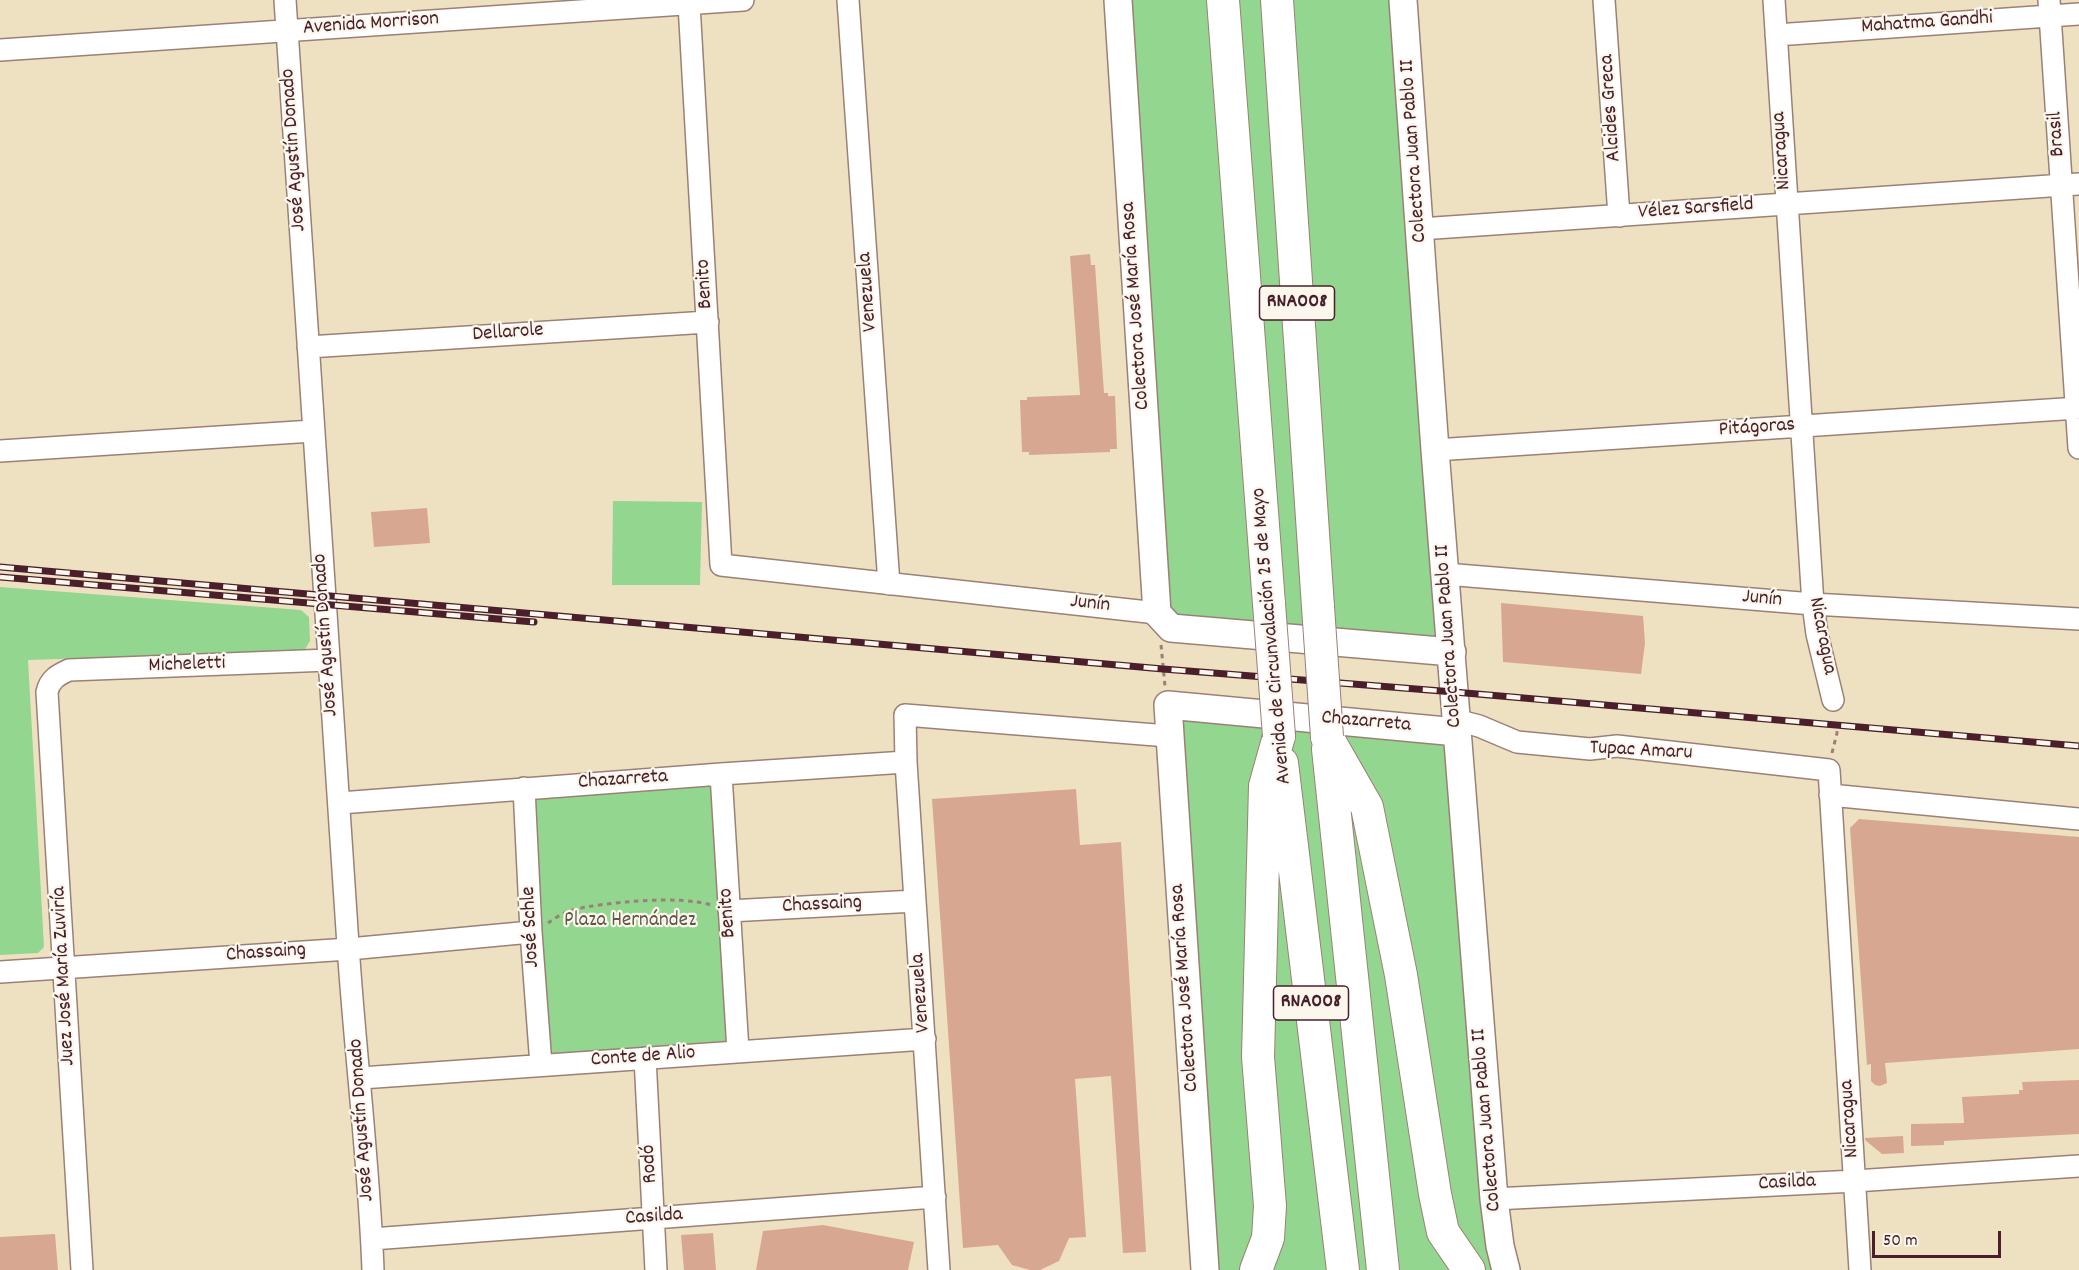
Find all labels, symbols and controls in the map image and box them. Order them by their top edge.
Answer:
street label: Mahatma Gandhi [1860,7,1994,41]
street label: Avenida Morrison [302,8,440,42]
street label: Alcides Greca [1596,54,1628,162]
street label: Colectora Juan Pablo II [1396,59,1434,243]
street label: José Agustín Donado [277,68,313,232]
street label: Nicaragua [1768,111,1798,191]
street label: Brasil [2044,111,2072,157]
street label: Vélez Sarsfield [1637,193,1755,227]
street label: Colectora José María Rosa [1117,201,1157,411]
street label: Venezuela [854,252,884,332]
street label: Benito [692,258,720,310]
road number: RNA008 [1260,286,1334,320]
street label: Dellarole [472,319,544,349]
street label: Pitágoras [1718,414,1796,444]
street label: Avenida de Circunvalación 25 de Mayo [1247,487,1299,785]
street label: Colectora Juan Pablo II [1431,544,1469,728]
street label: José Agustín Donado [309,553,345,717]
street label: Junín [1741,586,1783,614]
street label: Junín [1069,590,1111,620]
street label: Nicaragua [1801,595,1841,677]
street label: Micheletti [148,652,226,680]
street label: Chazarreta [1320,707,1412,739]
street label: Tupac Amaru [1589,737,1693,767]
street label: Chazarreta [577,765,669,797]
street label: Colectora José María Rosa [1166,883,1206,1093]
street label: Juez José María Zuviría [48,886,82,1066]
street label: José Schle [517,886,547,968]
street label: Benito [715,887,743,939]
street label: Chassaing [781,891,863,921]
park label: Plaza Hernández [564,909,696,935]
street label: Chassaing [225,939,307,969]
street label: Venezuela [907,953,937,1033]
road number: RNA008 [1274,986,1348,1020]
street label: Colectora Juan Pablo II [1467,1027,1509,1213]
street label: José Agustín Donado [345,1038,381,1202]
street label: Conte de Alio [590,1042,696,1074]
street label: Nicaragua [1836,1079,1866,1159]
street label: Rodó [637,1144,665,1184]
street label: Casilda [1758,1170,1816,1198]
street label: Casilda [624,1203,684,1233]
scale bar [1875,1219,2004,1257]
text: 50 m [1883,1229,1918,1254]

